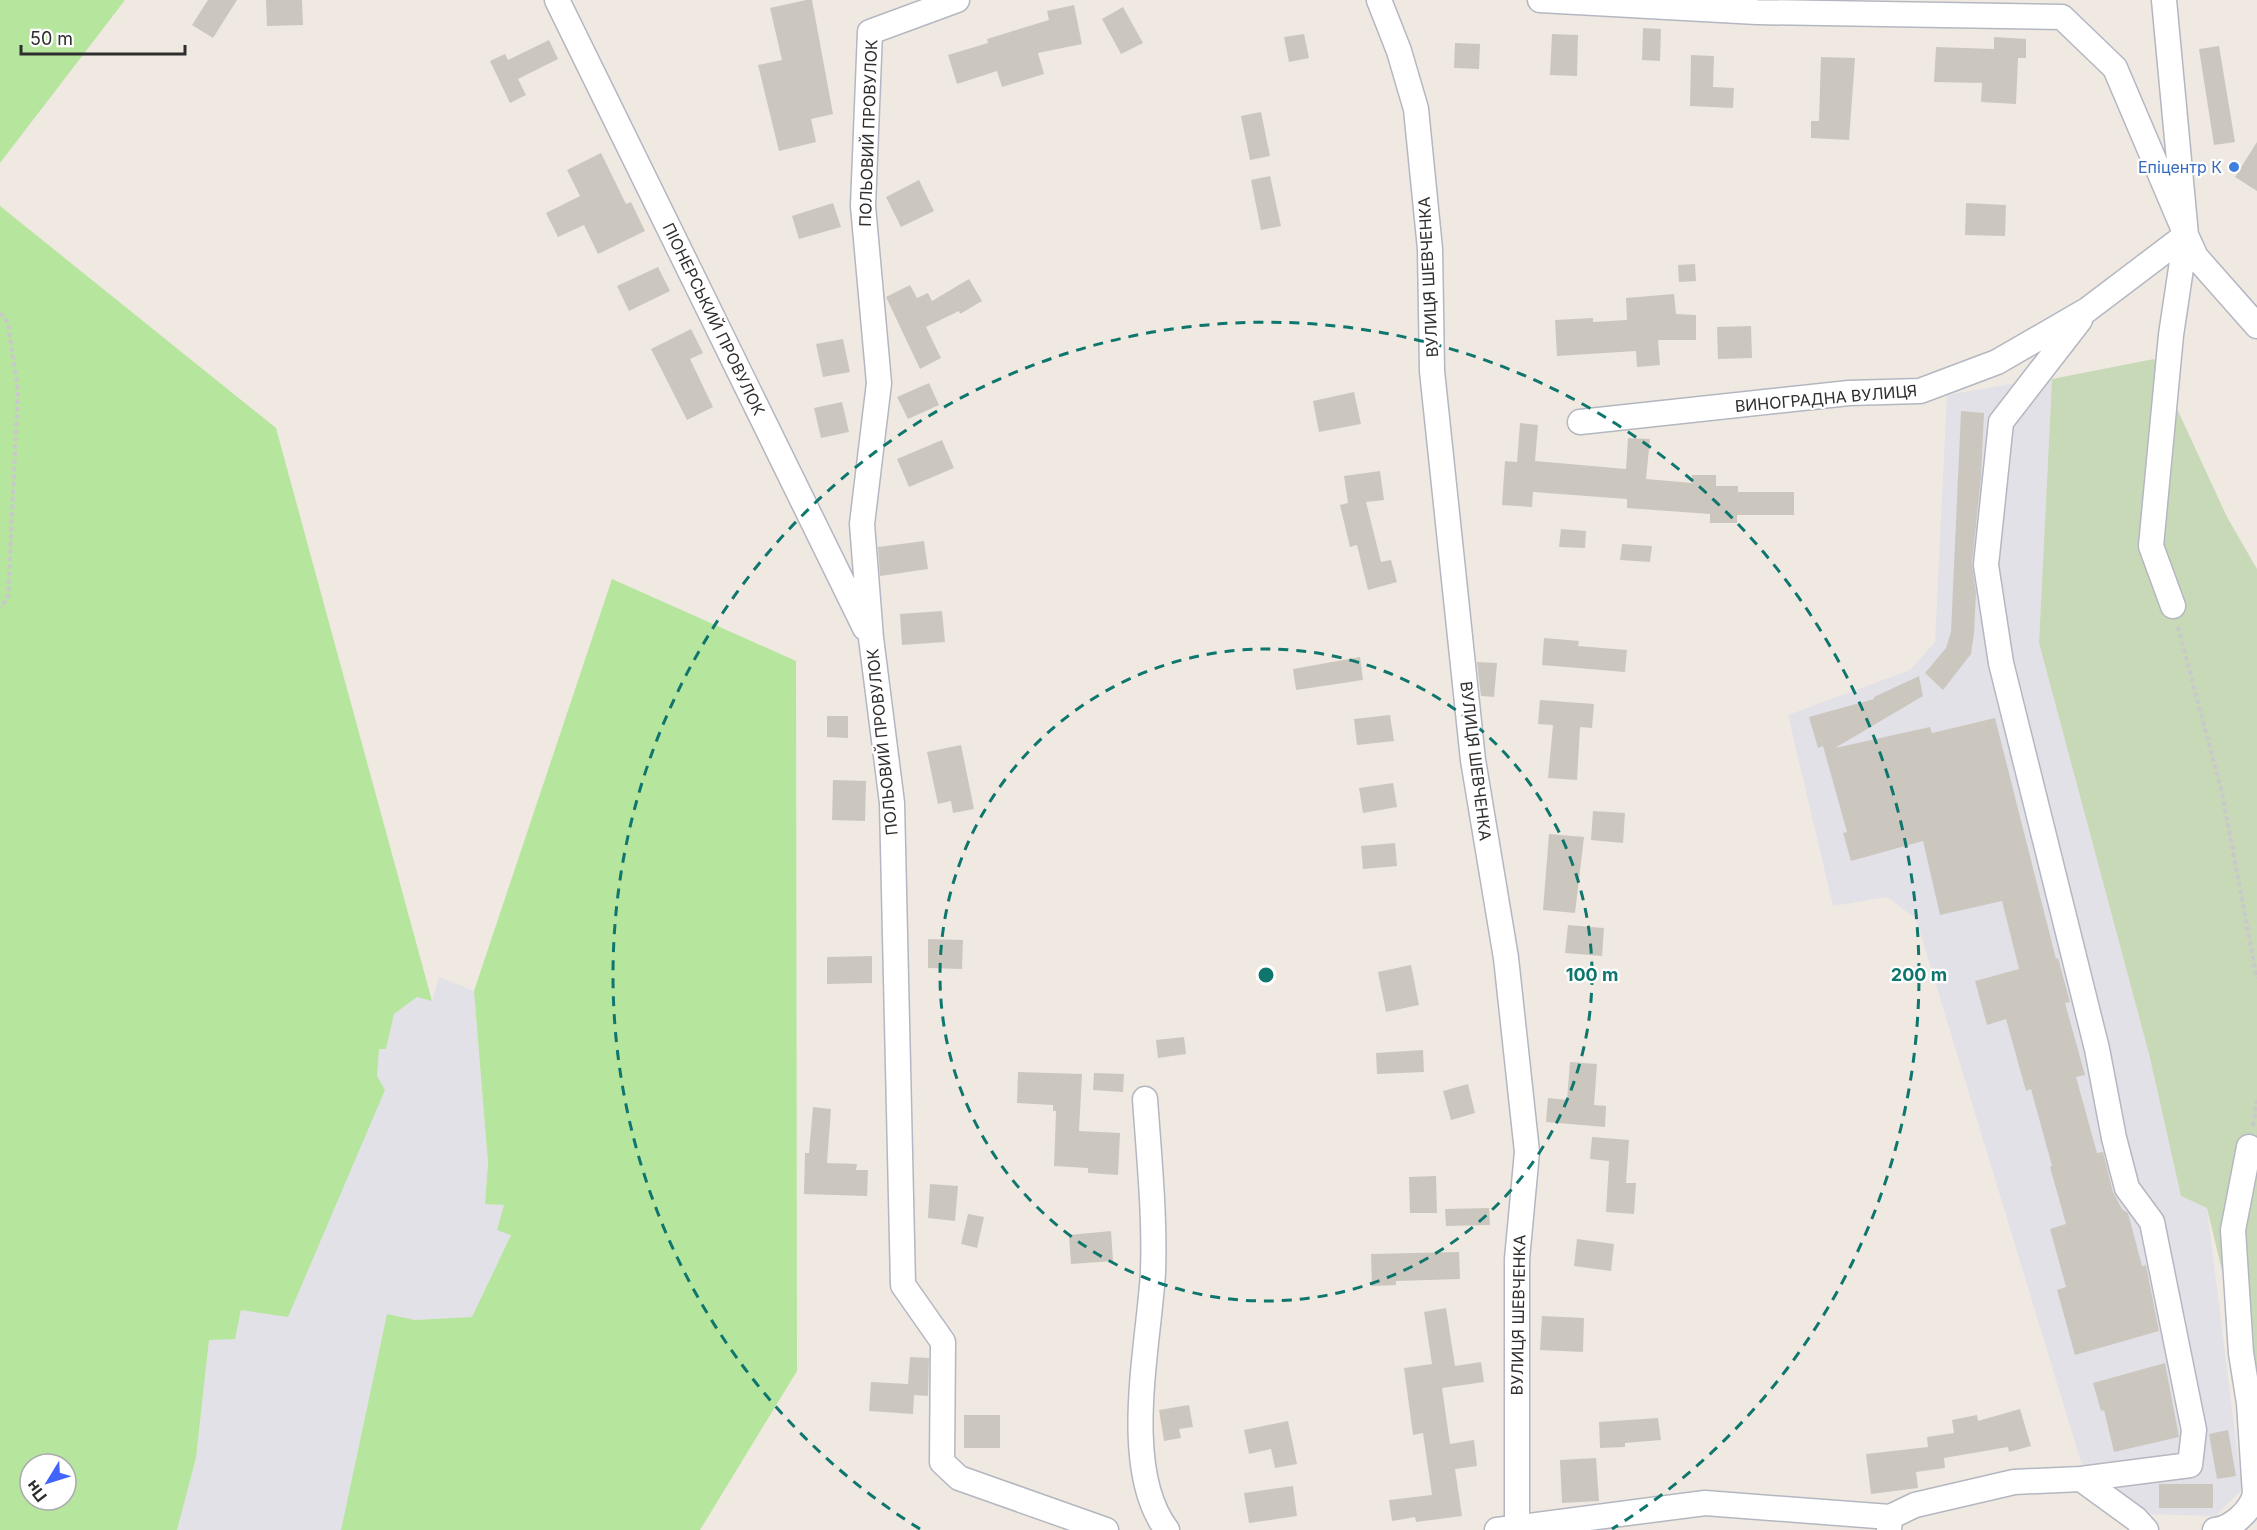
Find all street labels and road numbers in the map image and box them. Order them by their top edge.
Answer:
street label: ПОЛЬОВИЙ ПРОВУЛОК [855,39,881,227]
street label: ВУЛИЦЯ ШЕВЧЕНКА [1414,196,1442,358]
street label: ПІОНЕРСЬКИЙ ПРОВУЛОК [659,220,769,419]
street label: ВИНОГРАДНА ВУЛИЦЯ [1734,380,1918,416]
street label: ПОЛЬОВИЙ ПРОВУЛОК [862,647,902,836]
street label: ВУЛИЦЯ ШЕВЧЕНКА [1456,680,1496,842]
street label: ВУЛИЦЯ ШЕВЧЕНКА [1507,1234,1529,1396]

